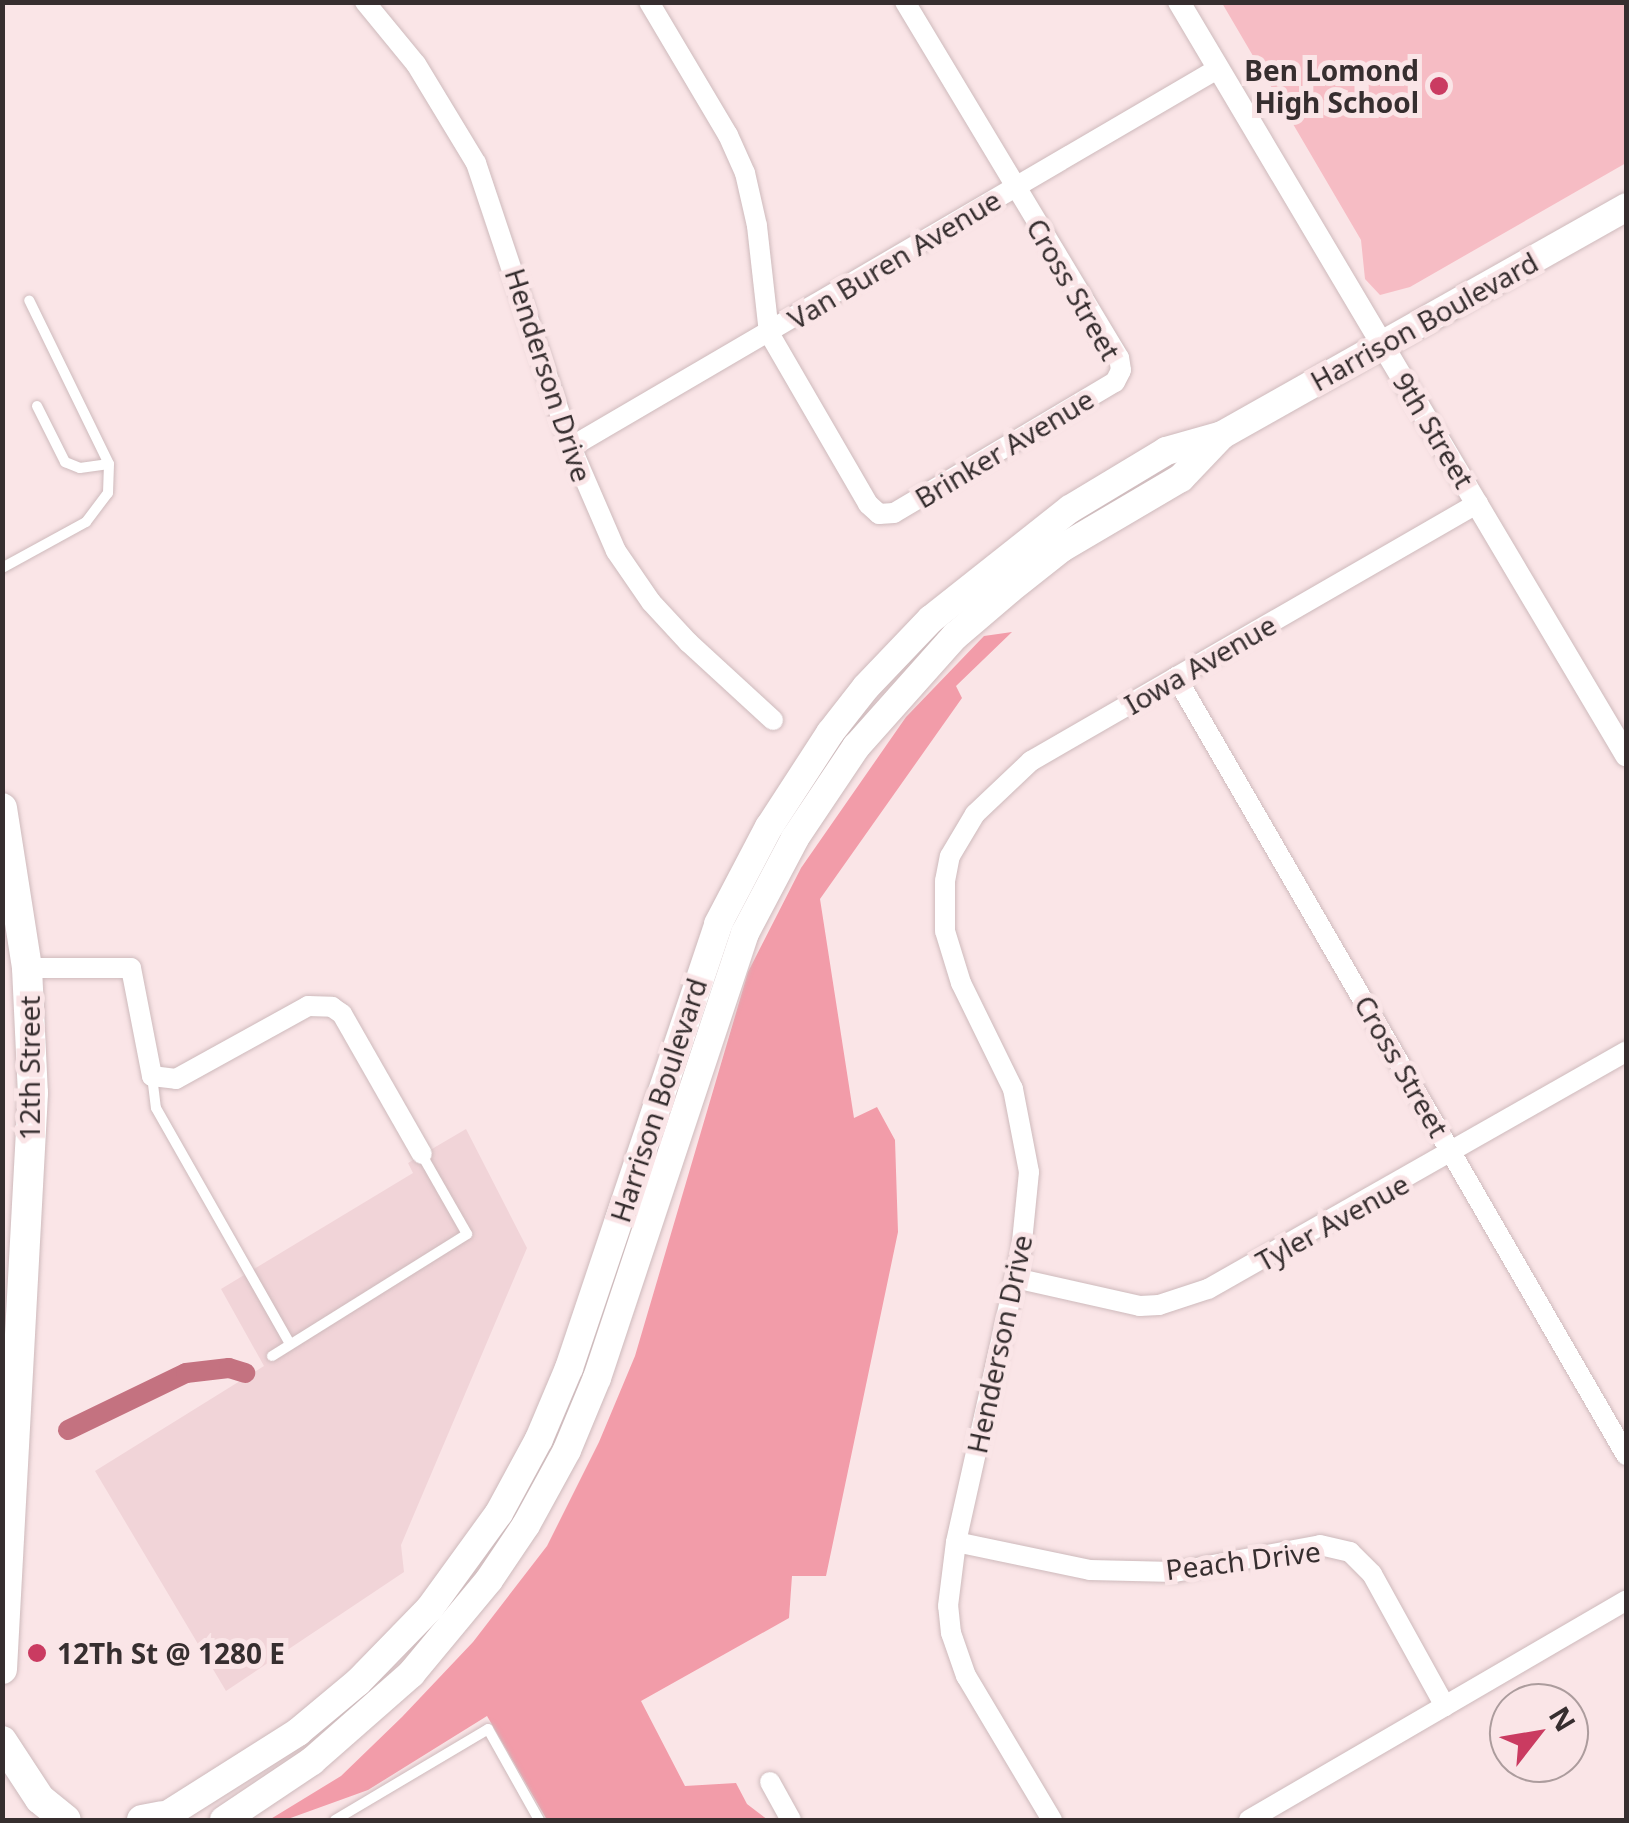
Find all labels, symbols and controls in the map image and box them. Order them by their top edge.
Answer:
place label: Ben Lomond High School [1244,53,1419,119]
marker: Ben Lomond High School [1428,75,1450,97]
street label: Van Buren Avenue [782,182,1006,336]
street label: Cross Street [1020,212,1128,366]
street label: Harrison Boulevard [1304,245,1544,397]
street label: Henderson Drive [499,264,599,486]
street label: 9th Street [1386,366,1482,494]
street label: Brinker Avenue [909,382,1099,514]
street label: Iowa Avenue [1118,607,1282,721]
street label: Harrison Boulevard [603,974,713,1226]
street label: Cross Street [1348,989,1456,1143]
street label: 12th Street [12,996,46,1140]
street label: Tyler Avenue [1250,1166,1414,1278]
street label: Henderson Drive [959,1232,1039,1456]
street label: Peach Drive [1164,1534,1322,1586]
place label: 12Th St @ 1280 E [57,1636,285,1670]
marker: 12Th St @ 1280 E [26,1642,48,1664]
north arrow [1489,1683,1589,1783]
text: N [1541,1699,1585,1738]

